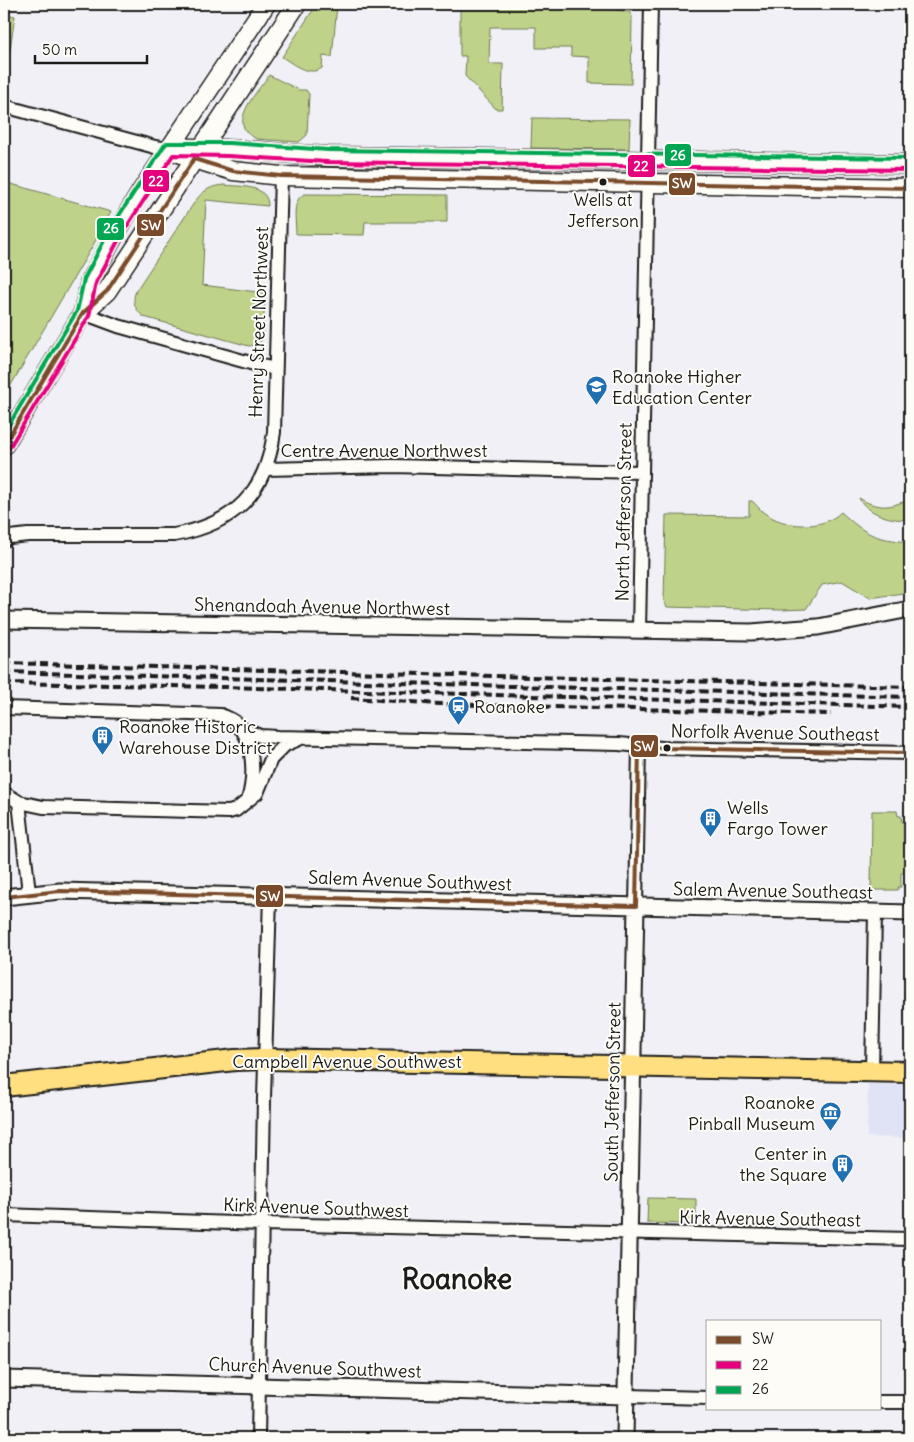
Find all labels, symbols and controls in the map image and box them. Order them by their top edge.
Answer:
scale bar [35,32,148,64]
text: 50 m [42,40,77,59]
line badge: 26 [664,143,692,167]
text: 26 [670,146,686,164]
line badge: 22 [627,154,656,178]
text: 22 [633,157,649,175]
line badge: 22 [142,169,170,193]
text: 22 [148,172,164,190]
line badge: SW [668,172,696,196]
text: SW [672,174,693,192]
marker: Wells at Jefferson [598,177,608,187]
place label: Wells at Jefferson [567,189,639,232]
line badge: SW [136,213,165,237]
text: SW [141,216,162,234]
line badge: 26 [96,217,125,241]
text: 26 [103,219,119,237]
street label: Henry Street Northwest [244,226,273,418]
place label: Roanoke Higher Education Center [612,365,752,409]
school or university icon: Roanoke Higher Education Center [584,375,608,406]
street label: North Jefferson Street [610,422,637,602]
street label: Centre Avenue Northwest [281,439,487,462]
street label: Shenandoah Avenue Northwest [194,593,450,620]
station icon: Roanoke [446,695,470,726]
place label: Roanoke [474,695,545,718]
place label: Roanoke Historic Warehouse District [119,715,272,759]
street label: Norfolk Avenue Southeast [670,719,880,746]
building icon: Roanoke Historic Warehouse District [91,725,115,756]
line badge: SW [630,734,659,758]
text: SW [634,737,655,755]
unlabelled marker [662,743,672,753]
place label: Wells Fargo Tower [727,796,828,840]
building icon: Wells Fargo Tower [699,806,723,837]
street label: Salem Avenue Southwest [308,865,512,896]
street label: Salem Avenue Southeast [673,877,873,904]
line badge: SW [255,884,284,908]
text: SW [260,887,281,905]
street label: South Jefferson Street [599,1002,626,1182]
street label: Campbell Avenue Southwest [232,1050,462,1073]
place label: Roanoke Pinball Museum [688,1091,815,1135]
museum icon: Roanoke Pinball Museum [819,1101,843,1132]
place label: Center in the Square [739,1142,827,1186]
building icon: Center in the Square [831,1152,855,1183]
street label: Kirk Avenue Southwest [223,1193,409,1222]
street label: Kirk Avenue Southeast [679,1205,861,1232]
district label: Roanoke [402,1261,512,1297]
legend [706,1320,882,1410]
text: SW [752,1329,774,1348]
street label: Church Avenue Southwest [208,1352,422,1383]
text: 22 [752,1355,768,1374]
text: 26 [752,1379,769,1398]

